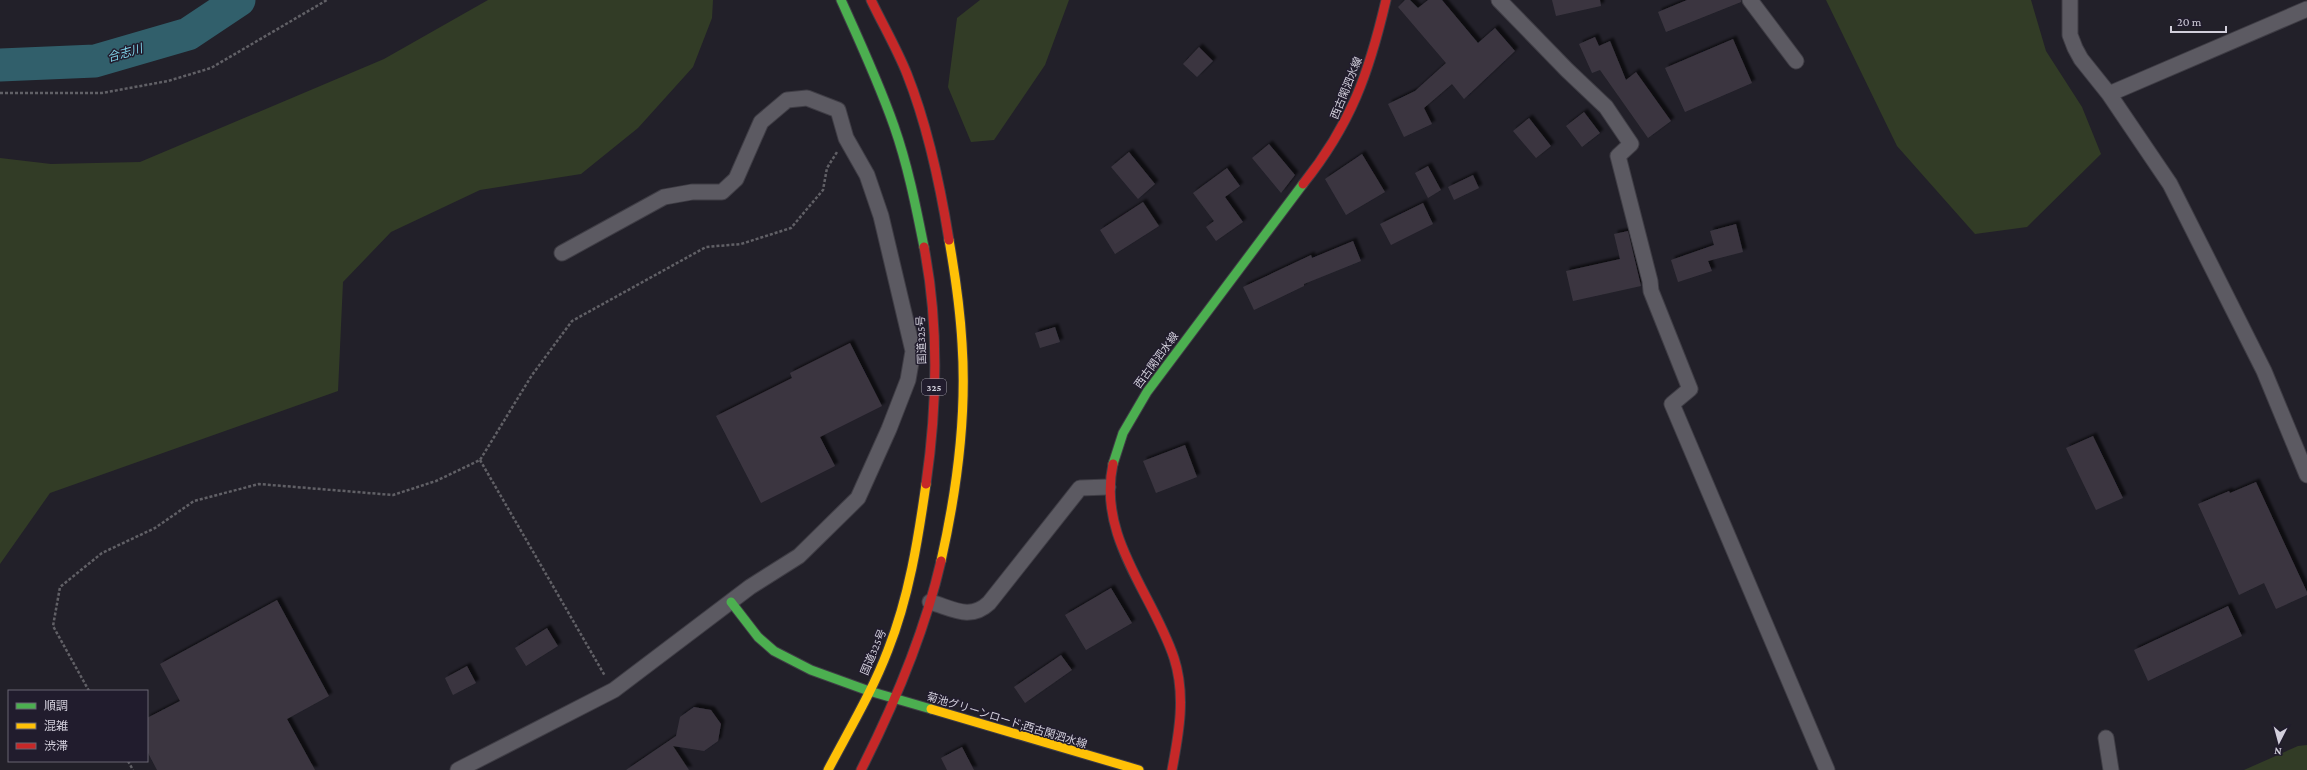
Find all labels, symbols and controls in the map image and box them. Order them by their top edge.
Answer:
scale bar [2171,8,2226,34]
text: 20 m [2177,15,2202,29]
water label: 合志川 [106,41,146,65]
street label: 西古閑泗水線 [1328,55,1364,121]
street label: 国道325号 [914,316,928,364]
street label: 西古閑泗水線 [1132,330,1180,390]
road number: 325 [922,379,946,395]
street label: 国道325号 [858,627,888,677]
legend [8,690,148,762]
street label: 菊池グリーンロード;西古閑泗水線 [925,690,1089,751]
text: 順調 [44,699,68,713]
text: 混雑 [44,719,68,733]
north arrow [2259,722,2299,762]
text: 渋滞 [44,739,68,753]
text: N [2273,746,2282,758]

